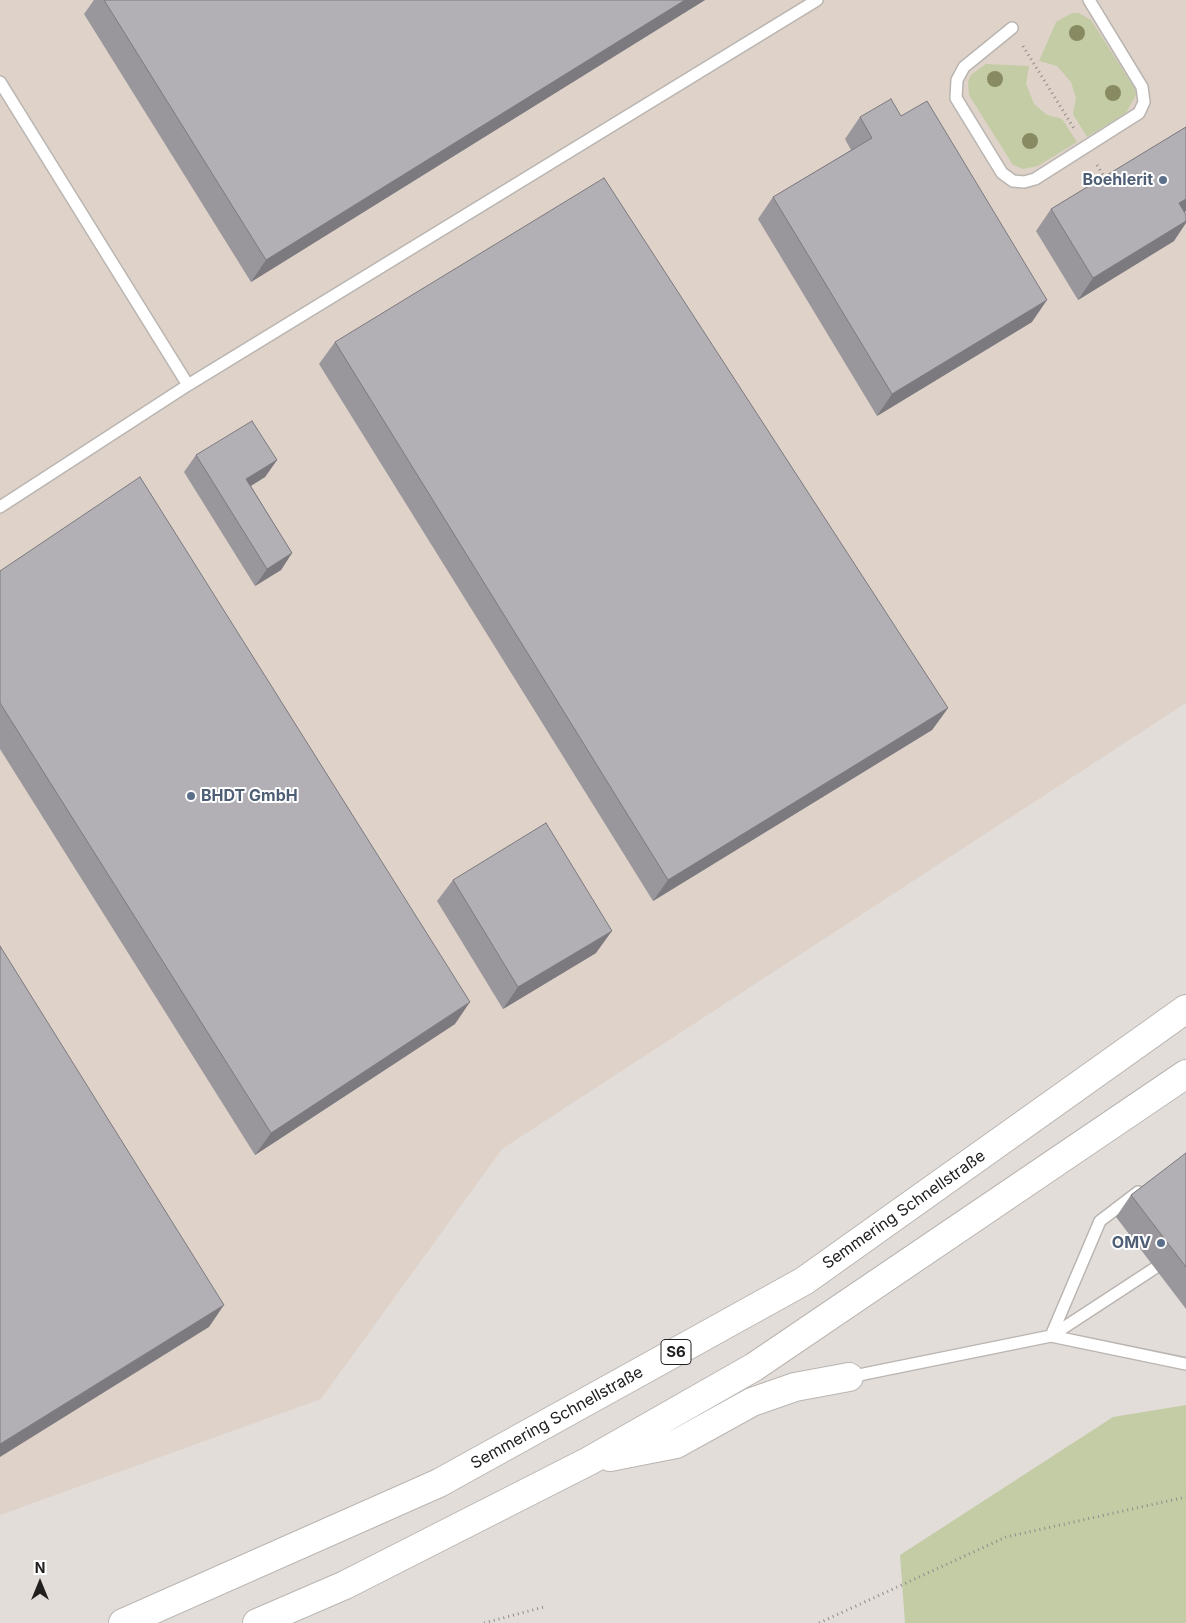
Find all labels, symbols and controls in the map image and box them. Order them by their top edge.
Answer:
place label: Boehlerit [1082,170,1153,190]
marker: Boehlerit [1157,174,1169,186]
place label: BHDT GmbH [201,786,298,806]
marker: BHDT GmbH [185,790,197,802]
street label: Semmering Schnellstraße [819,1146,989,1274]
place label: OMV [1112,1233,1151,1253]
marker: OMV [1155,1237,1167,1249]
road number: S6 [661,1340,691,1364]
street label: Semmering Schnellstraße [467,1363,647,1473]
north arrow [15,1558,65,1608]
text: N [35,1559,45,1576]

